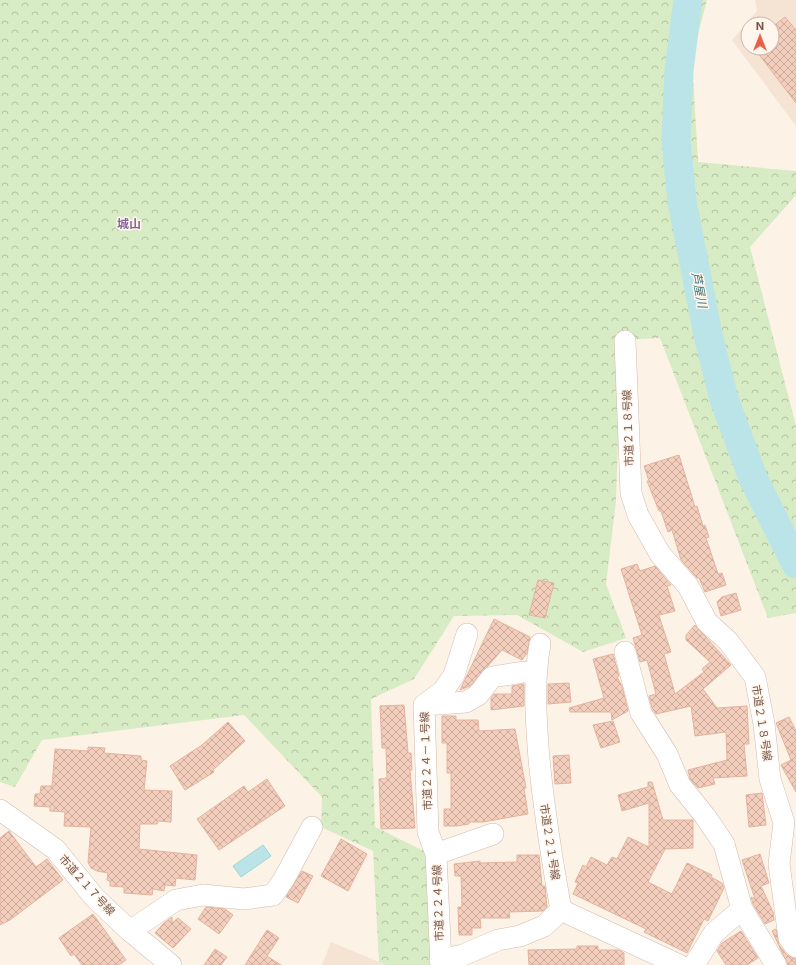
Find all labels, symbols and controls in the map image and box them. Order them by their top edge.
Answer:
north arrow [740,16,780,56]
text: N [756,19,764,33]
district label: 城山 [117,216,141,231]
water label: 芦屋川 [689,271,711,311]
street label: 市道２１８号線 [620,389,636,467]
street label: 市道２１８号線 [749,684,775,762]
street label: 市道２２４－１号線 [417,711,435,811]
street label: 市道２２１号線 [537,803,563,881]
street label: 市道２１７号線 [56,852,118,918]
street label: 市道２２４号線 [430,864,446,942]

